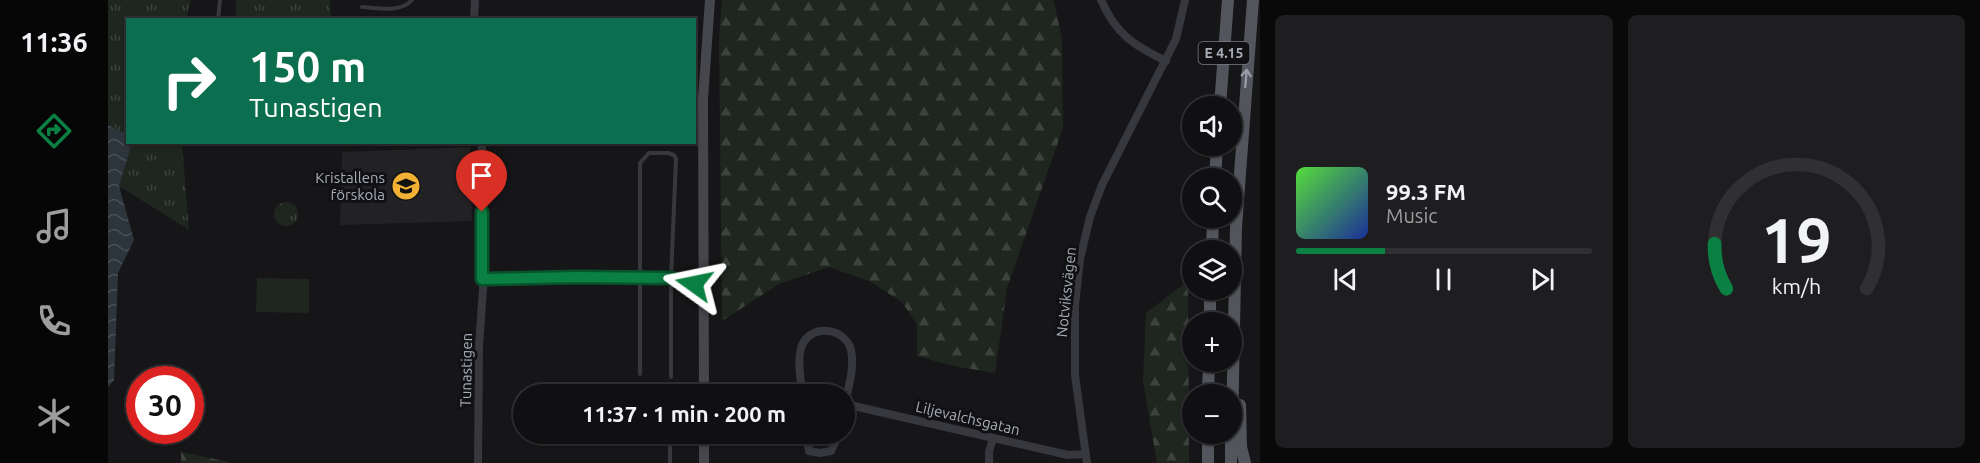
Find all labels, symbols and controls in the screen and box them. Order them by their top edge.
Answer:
text: 11:36 [20,27,88,57]
icon: right [150,42,228,120]
road number: E 4.15 [1198,42,1250,64]
text: 150 m [249,43,366,90]
one-way arrow [1241,69,1252,88]
text: Tunastigen [249,92,383,122]
map controls [1182,96,1242,444]
button: sound [1182,96,1242,156]
icon: directions [33,110,75,152]
pin [456,150,507,212]
icon: arrive [465,159,498,192]
button: search [1182,168,1242,228]
place label: Kristallens förskola [315,169,385,203]
school or university icon: Kristallens förskola [390,170,422,202]
text: 99.3 FM [1386,179,1466,204]
text: Music [1386,204,1438,227]
icon: music [33,205,75,247]
text: 19 [1761,205,1831,275]
button: layers [1182,240,1242,300]
street label: Notviksvägen [1053,246,1079,338]
position arrow [662,252,726,316]
icon: previous [1329,263,1362,296]
icon: pause [1427,263,1460,296]
icon: next [1526,263,1559,296]
text: km/h [1771,274,1821,298]
icon: phone [33,300,75,342]
button: + [1182,312,1242,372]
street label: Tunastigen [457,333,475,407]
speed limit sign: 30 [126,366,204,444]
button: − [1182,384,1242,444]
icon: climate [33,395,75,437]
street label: Liljevalchsgatan [914,398,1022,438]
text: 11:37 · 1 min · 200 m [582,401,786,426]

